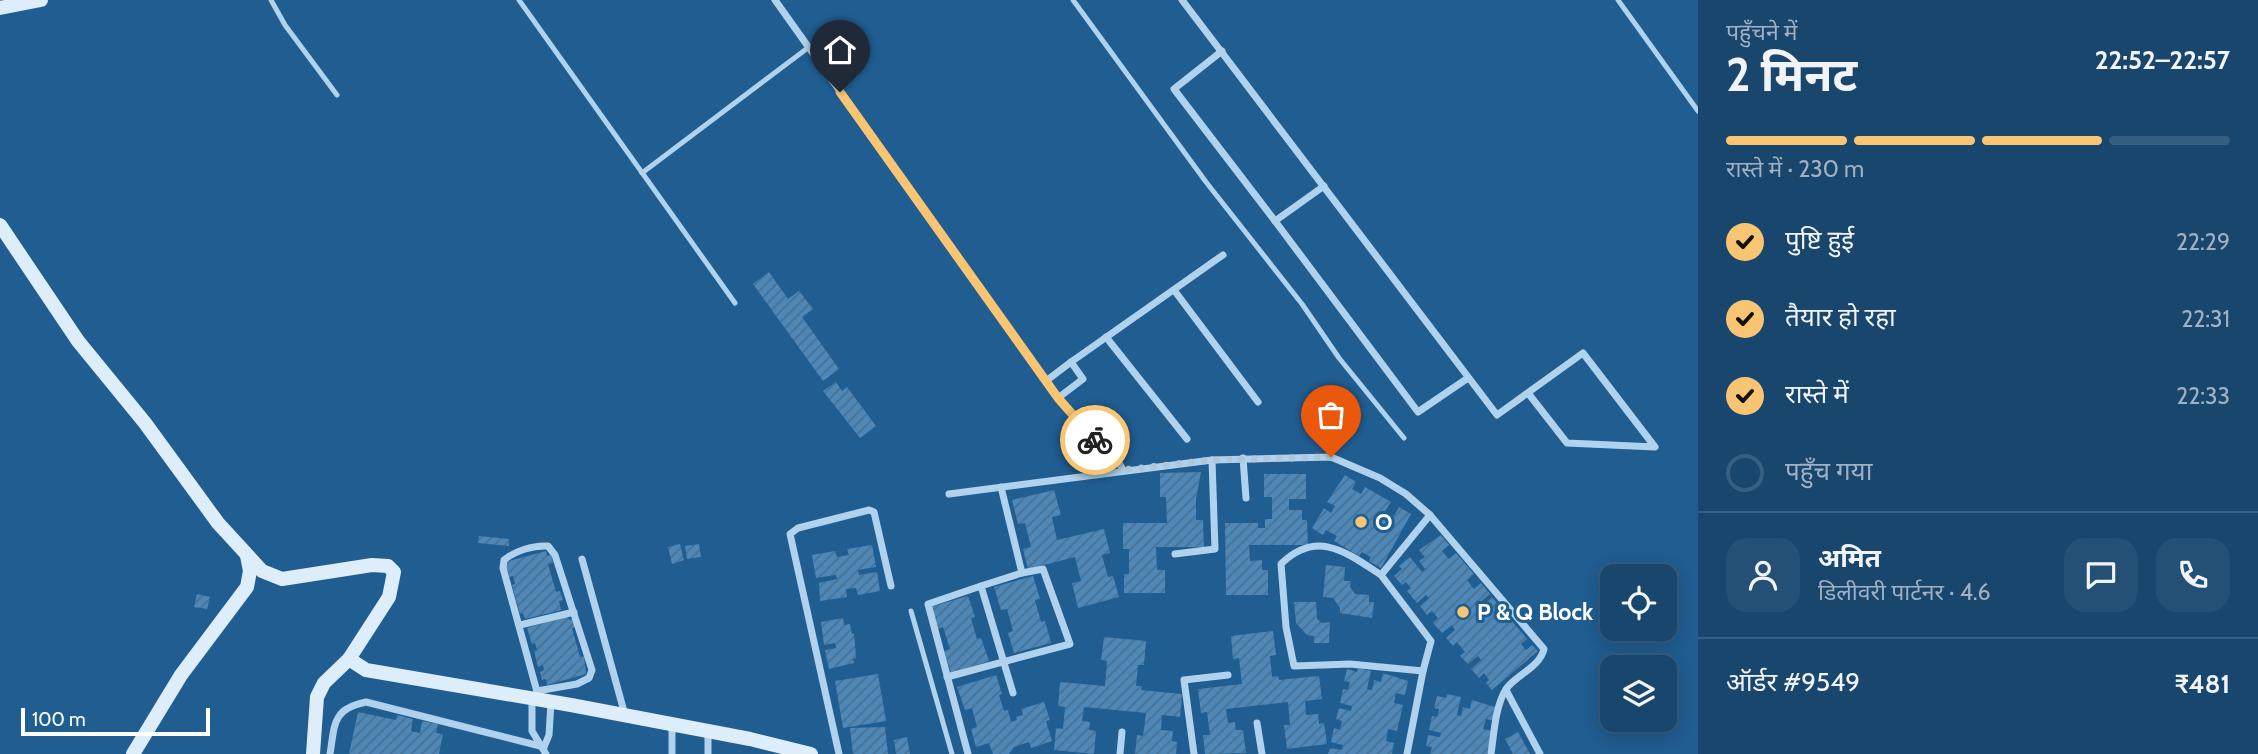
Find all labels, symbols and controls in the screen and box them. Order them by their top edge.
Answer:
text: पहुँचने में [1726,18,1798,46]
pin [810,20,870,92]
icon: home [821,31,859,69]
text: 22:52–22:57 [2095,44,2230,76]
text: 2 मिनट [1726,47,1857,103]
text: रास्ते में · 230 m [1726,155,1864,183]
icon: check [1726,223,1764,261]
text: पुष्टि हुई [1785,224,1854,256]
text: 22:29 [2176,228,2230,256]
icon: check [1726,300,1764,338]
text: तैयार हो रहा [1785,301,1896,333]
text: 22:31 [2181,305,2230,333]
icon: check [1726,377,1764,415]
text: रास्ते में [1785,378,1849,410]
text: 22:33 [2176,382,2230,410]
pin [1301,385,1361,457]
icon: bag [1312,396,1350,434]
courier [1060,405,1130,475]
icon: bike [1076,421,1114,459]
text: पहुँच गया [1785,455,1872,487]
place label: O [1375,508,1392,536]
marker: O [1353,514,1369,530]
button: person [1726,538,1800,612]
button: chat [2064,538,2138,612]
button: phone [2156,538,2230,612]
text: अमित [1818,542,1881,574]
map controls [1600,564,1677,732]
button: locate [1600,564,1677,641]
text: डिलीवरी पार्टनर · 4.6 [1818,578,1991,606]
place label: P & Q Block [1477,598,1594,626]
marker: P & Q Block [1455,604,1471,620]
button: layers [1600,655,1677,732]
text: ऑर्डर #9549 [1726,666,1860,698]
text: ₹481 [2174,668,2230,700]
scale bar [21,705,210,737]
text: 100 m [32,708,86,731]

